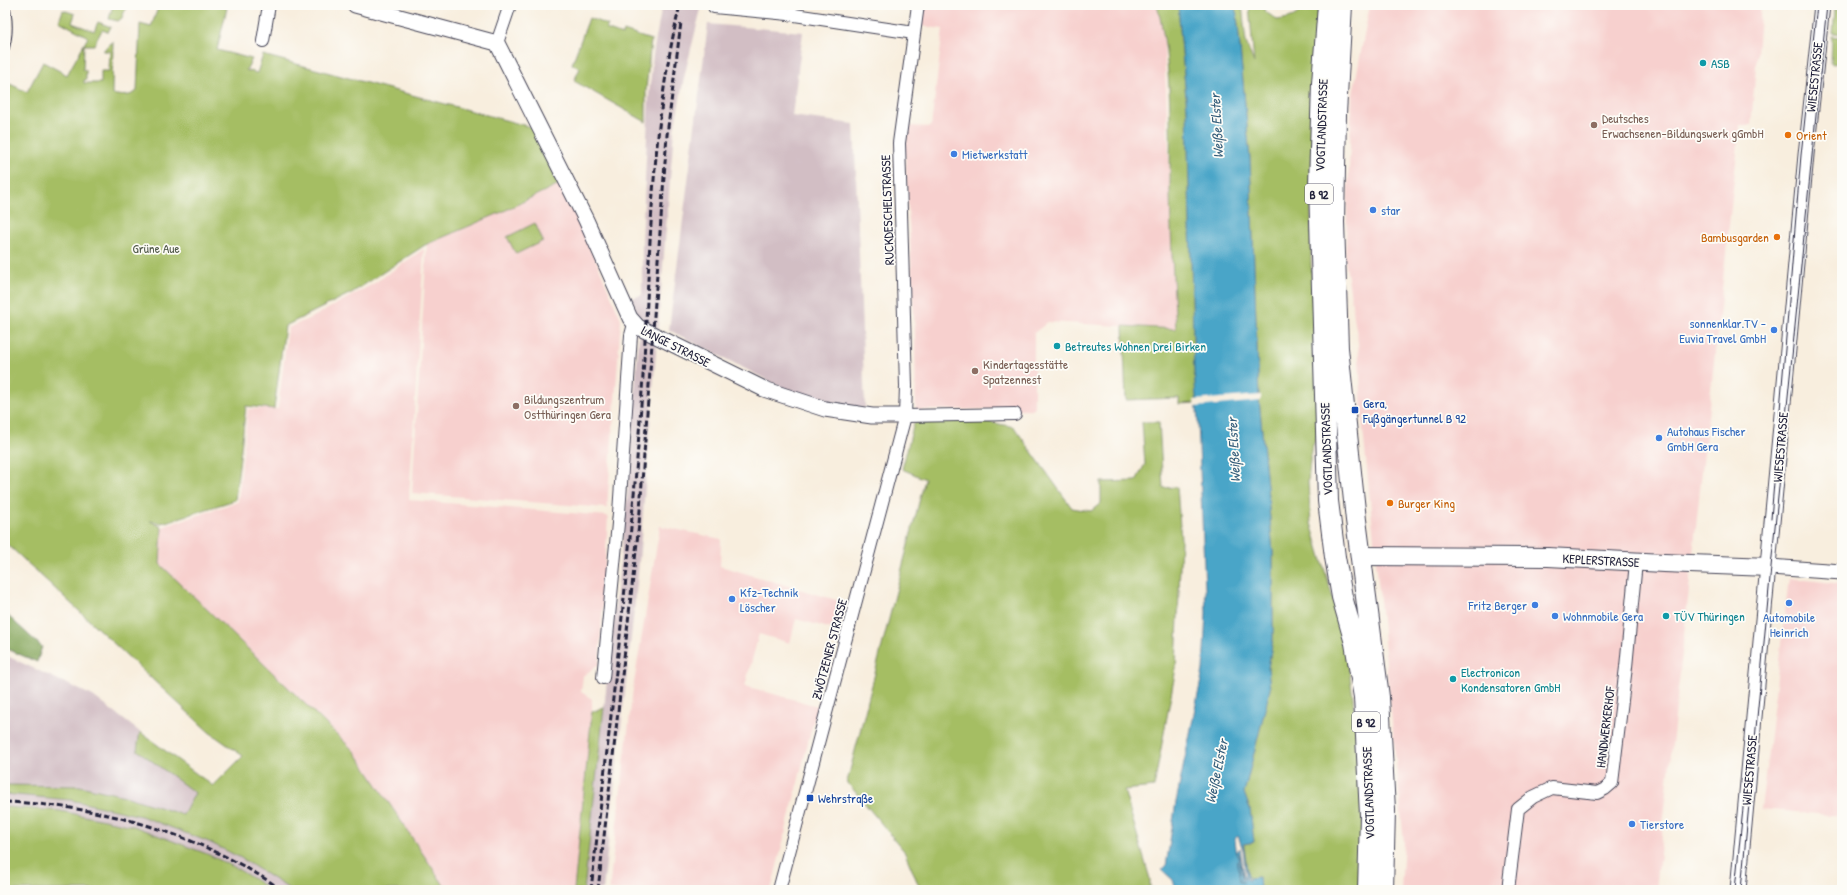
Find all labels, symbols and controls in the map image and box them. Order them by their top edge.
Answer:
street label: WIESESTRASSE [1801,41,1827,113]
place label: ASB [1711,54,1730,72]
marker: ASB [1698,58,1708,68]
street label: VOGTLANDSTRASSE [1310,78,1332,172]
water label: Weiße Elster [1205,92,1228,159]
place label: Deutsches Erwachsenen-Bildungswerk gGmbH [1602,109,1764,142]
marker: Deutsches Erwachsenen-Bildungswerk gGmbH [1589,120,1599,130]
place label: Orient [1796,126,1827,144]
marker: Orient [1783,130,1793,140]
place label: Mietwerkstatt [962,145,1028,163]
marker: Mietwerkstatt [949,149,959,159]
street label: RUCKDESCHELSTRASSE [876,154,898,266]
road number: B 92 [1305,184,1333,204]
place label: star [1381,201,1401,219]
marker: star [1368,205,1378,215]
place label: Bambusgarden [1701,228,1769,246]
marker: Bambusgarden [1772,232,1782,242]
park label: Grüne Aue [132,239,180,257]
place label: sonnenklar.TV - Euvia Travel GmbH [1679,314,1766,347]
street label: LANGE STRASSE [638,321,714,371]
marker: sonnenklar.TV - Euvia Travel GmbH [1769,325,1779,335]
place label: Betreutes Wohnen Drei Birken [1065,337,1206,355]
marker: Betreutes Wohnen Drei Birken [1052,341,1062,351]
place label: Kindertagesstätte Spatzennest [983,355,1068,388]
marker: Kindertagesstätte Spatzennest [970,366,980,376]
place label: Bildungszentrum Ostthüringen Gera [524,390,611,423]
place label: Gera, Fußgängertunnel B 92 [1362,394,1466,427]
marker: Bildungszentrum Ostthüringen Gera [511,401,521,411]
street label: VOGTLANDSTRASSE [1315,402,1337,496]
marker: Gera, Fußgängertunnel B 92 [1350,405,1360,415]
street label: WIESESTRASSE [1768,411,1792,483]
water label: Weiße Elster [1222,416,1245,483]
place label: Autohaus Fischer GmbH Gera [1667,422,1745,455]
marker: Autohaus Fischer GmbH Gera [1654,433,1664,443]
place label: Burger King [1398,494,1455,512]
marker: Burger King [1385,498,1395,508]
street label: KEPLERSTRASSE [1562,549,1640,571]
place label: Kfz-Technik Löscher [740,583,799,616]
marker: Kfz-Technik Löscher [727,594,737,604]
street label: ZWÖTZENER STRASSE [807,596,851,701]
place label: Fritz Berger [1467,596,1527,614]
marker: Automobile Heinrich [1784,598,1794,608]
marker: Fritz Berger [1530,600,1540,610]
place label: Wohnmobile Gera [1563,607,1643,625]
place label: TÜV Thüringen [1674,607,1745,625]
place label: Automobile Heinrich [1763,608,1815,641]
marker: Wohnmobile Gera [1550,611,1560,621]
marker: TÜV Thüringen [1661,611,1671,621]
place label: Electronicon Kondensatoren GmbH [1461,663,1560,696]
marker: Electronicon Kondensatoren GmbH [1448,674,1458,684]
street label: HANDWERKERHOF [1591,684,1619,769]
road number: B 92 [1352,712,1380,732]
street label: WIESESTRASSE [1737,734,1761,806]
water label: Weiße Elster [1200,736,1233,805]
street label: VOGTLANDSTRASSE [1357,746,1379,840]
place label: Wehrstraße [818,789,873,807]
marker: Wehrstraße [805,793,815,803]
place label: Tierstore [1640,815,1684,833]
marker: Tierstore [1627,819,1637,829]

